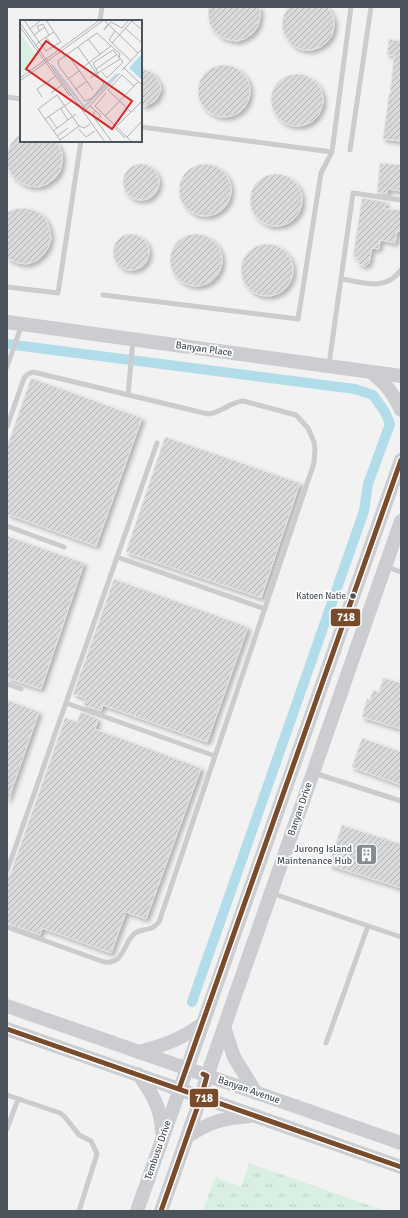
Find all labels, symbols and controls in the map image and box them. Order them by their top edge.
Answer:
inset map [20,20,142,142]
street label: Banyan Place [175,339,233,359]
place label: Katoen Natie [296,591,346,602]
marker: Katoen Natie [348,591,358,601]
line badge: 718 [330,608,361,627]
text: 718 [337,611,355,624]
street label: Banyan Drive [285,781,315,837]
building icon: Jurong Island Maintenance Hub [354,842,380,868]
place label: Jurong Island Maintenance Hub [277,843,352,867]
street label: Banyan Avenue [216,1074,282,1106]
line badge: 718 [189,1088,219,1108]
text: 718 [195,1092,213,1105]
street label: Tembusu Drive [142,1119,174,1181]

